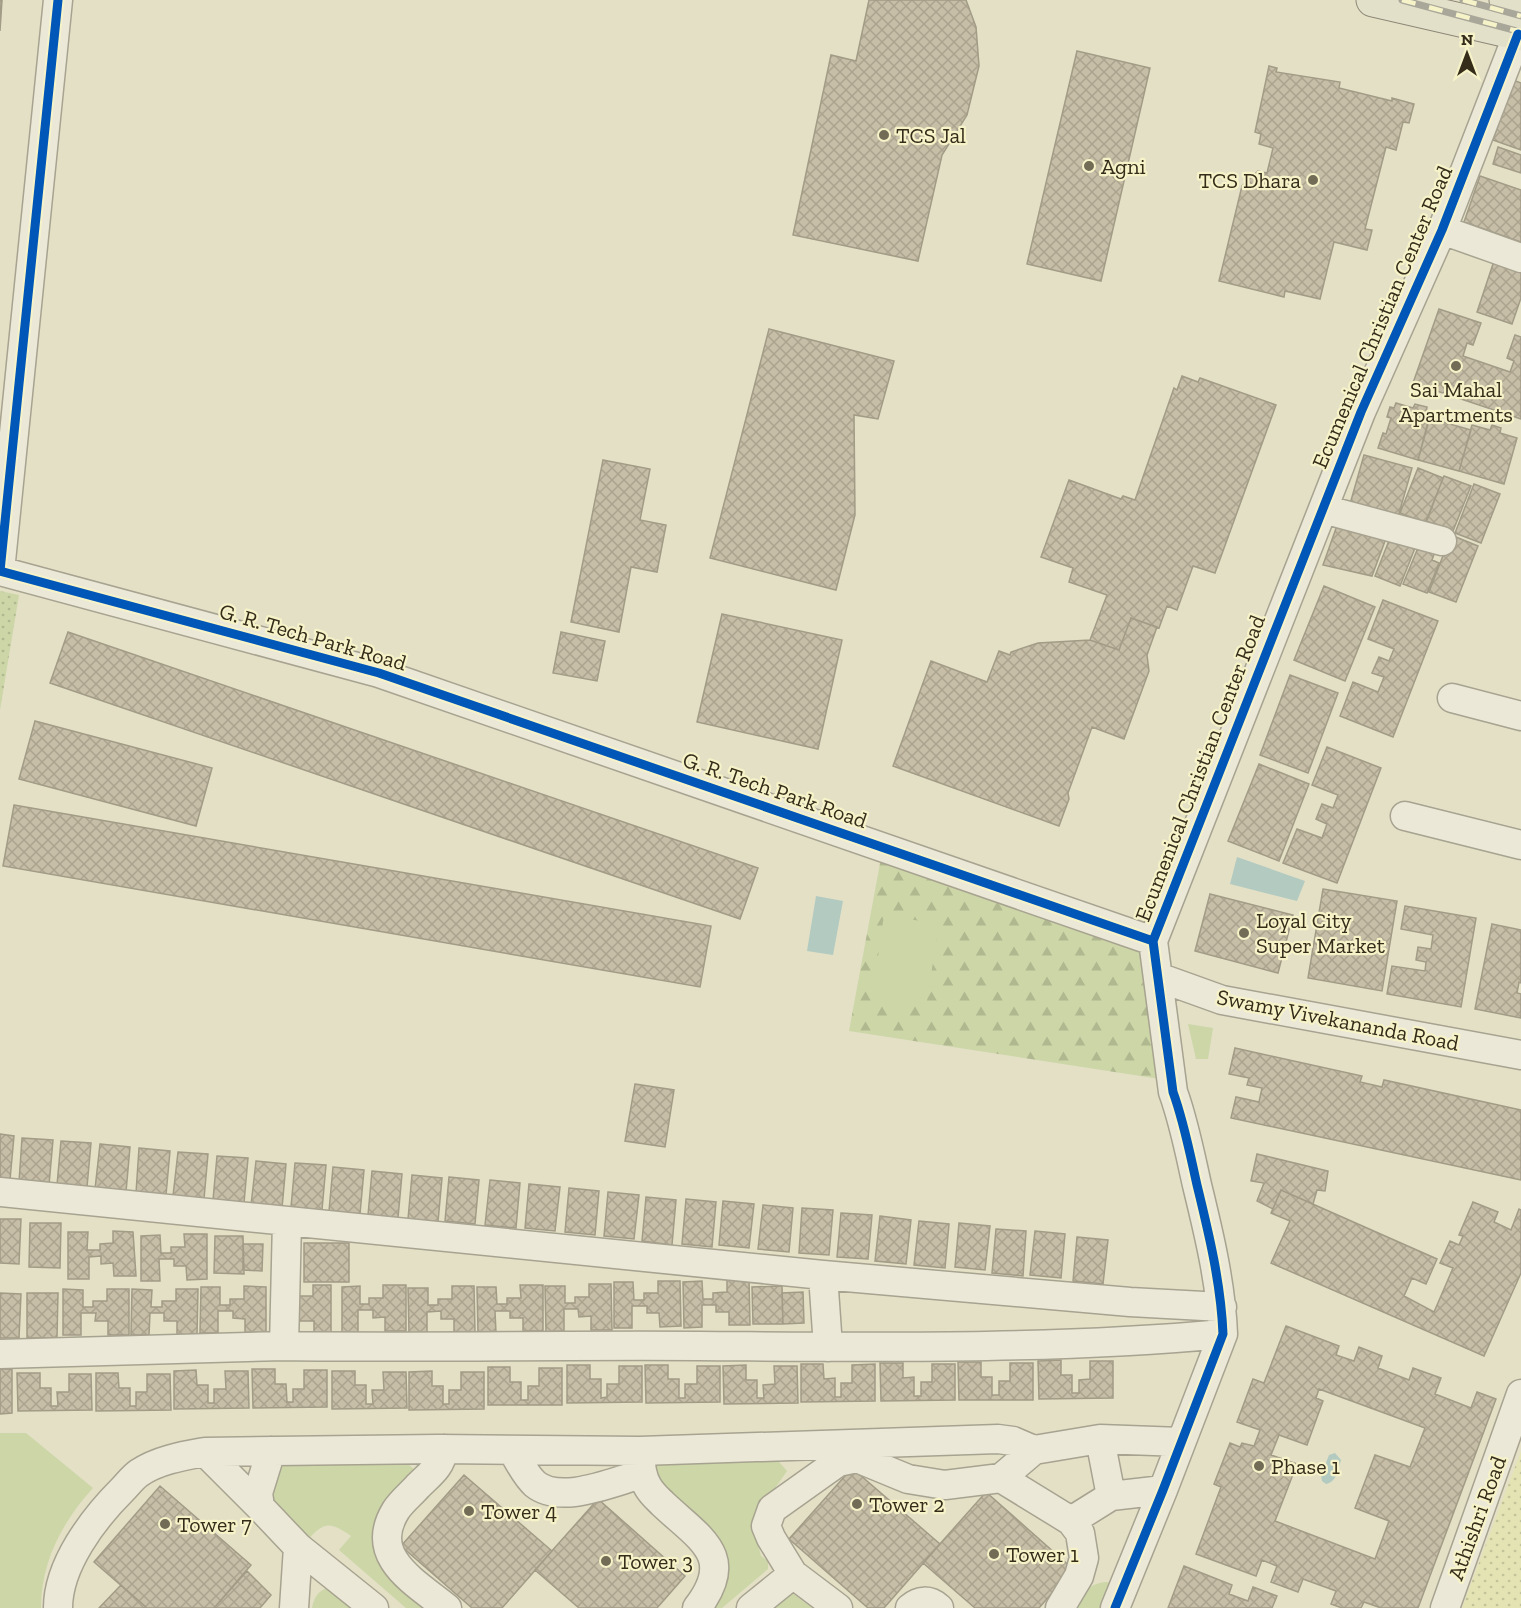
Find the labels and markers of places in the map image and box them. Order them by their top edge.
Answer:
place label: TCS Jal [896,122,966,149]
marker: TCS Jal [877,128,891,142]
place label: Agni [1101,153,1146,180]
marker: Agni [1082,159,1096,173]
place label: TCS Dhara [1199,167,1301,194]
marker: TCS Dhara [1306,173,1320,187]
marker: Sai Mahal Apartments [1449,359,1463,373]
place label: Sai Mahal Apartments [1399,376,1513,428]
place label: Loyal City Super Market [1256,907,1386,959]
marker: Loyal City Super Market [1237,926,1251,940]
place label: Phase 1 [1271,1453,1341,1480]
marker: Phase 1 [1252,1459,1266,1473]
place label: Tower 2 [869,1491,944,1518]
marker: Tower 2 [850,1497,864,1511]
place label: Tower 4 [481,1498,557,1525]
marker: Tower 4 [462,1504,476,1518]
place label: Tower 7 [177,1511,252,1538]
marker: Tower 7 [158,1517,172,1531]
place label: Tower 1 [1006,1541,1079,1568]
marker: Tower 1 [987,1547,1001,1561]
place label: Tower 3 [618,1548,693,1575]
marker: Tower 3 [599,1554,613,1568]

